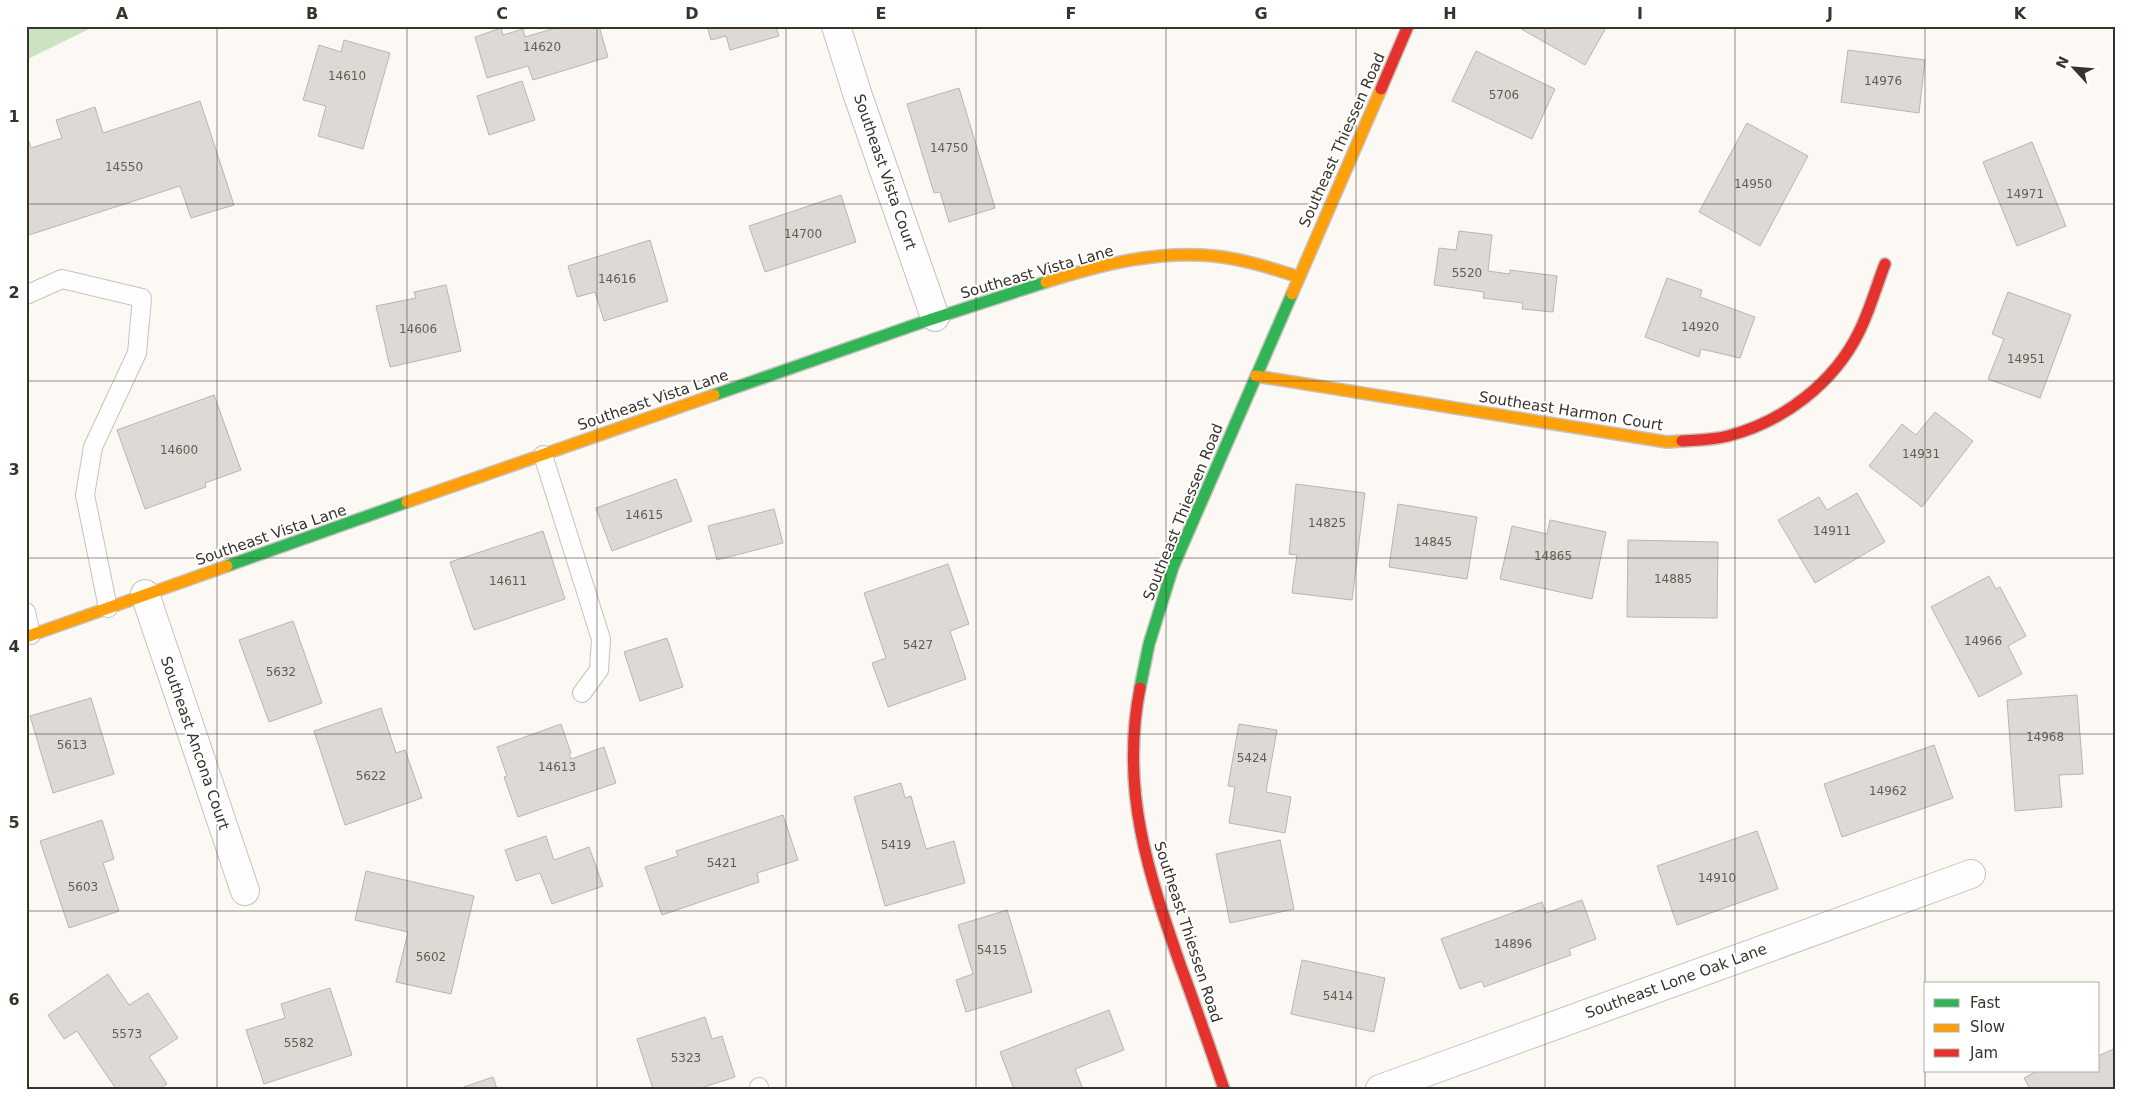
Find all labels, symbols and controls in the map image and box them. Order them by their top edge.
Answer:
text: A [116,4,129,23]
text: B [306,4,318,23]
text: C [496,4,508,23]
text: D [685,4,699,23]
text: E [876,4,886,23]
text: F [1066,4,1076,23]
text: G [1254,4,1268,23]
text: H [1443,4,1457,23]
text: I [1637,4,1643,23]
text: J [1826,4,1833,23]
text: K [2014,4,2027,23]
house number: 14620 [523,40,561,54]
north arrow [2050,42,2100,92]
street label: Southeast Thiessen Road [1295,50,1389,230]
text: N [2053,54,2072,71]
house number: 14610 [328,69,366,83]
house number: 14976 [1864,74,1902,88]
house number: 5706 [1489,88,1519,102]
street label: Southeast Vista Court [850,92,920,252]
text: 1 [8,107,20,126]
house number: 14750 [930,141,968,155]
house number: 14550 [105,160,143,174]
house number: 14950 [1734,177,1772,191]
house number: 14971 [2006,187,2044,201]
house number: 14700 [784,227,822,241]
street label: Southeast Vista Lane [958,242,1116,302]
house number: 5520 [1452,266,1482,280]
house number: 14616 [598,272,636,286]
text: 2 [8,283,20,302]
house number: 14920 [1681,320,1719,334]
house number: 14606 [399,322,437,336]
house number: 14951 [2007,352,2045,366]
street label: Southeast Vista Lane [575,366,731,434]
street label: Southeast Harmon Court [1478,388,1664,434]
street label: Southeast Thiessen Road [1139,421,1227,603]
house number: 14600 [160,443,198,457]
house number: 14931 [1902,447,1940,461]
text: 3 [8,460,20,479]
street label: Southeast Vista Lane [193,501,349,569]
house number: 14615 [625,508,663,522]
house number: 14825 [1308,516,1346,530]
house number: 14911 [1813,524,1851,538]
house number: 14845 [1414,535,1452,549]
house number: 14865 [1534,549,1572,563]
house number: 14885 [1654,572,1692,586]
house number: 14611 [489,574,527,588]
house number: 14966 [1964,634,2002,648]
text: 4 [8,637,20,656]
house number: 5427 [903,638,933,652]
street label: Southeast Ancona Court [157,654,233,832]
house number: 5632 [266,665,296,679]
house number: 14968 [2026,730,2064,744]
house number: 5613 [57,738,87,752]
house number: 5424 [1237,751,1267,765]
house number: 14613 [538,760,576,774]
house number: 5622 [356,769,386,783]
house number: 14962 [1869,784,1907,798]
text: 5 [8,813,20,832]
house number: 5419 [881,838,911,852]
street label: Southeast Thiessen Road [1150,839,1226,1025]
house number: 5421 [707,856,737,870]
house number: 14910 [1698,871,1736,885]
house number: 5603 [68,880,98,894]
house number: 14896 [1494,937,1532,951]
street label: Southeast Lone Oak Lane [1583,940,1769,1022]
house number: 5415 [977,943,1007,957]
house number: 5602 [416,950,446,964]
legend [1924,982,2100,1072]
house number: 5414 [1323,989,1353,1003]
text: 6 [8,990,20,1009]
text: Fast [1970,994,2000,1012]
text: Slow [1970,1018,2005,1036]
house number: 5573 [112,1027,142,1041]
house number: 5582 [284,1036,314,1050]
text: Jam [1969,1044,1998,1062]
house number: 5323 [671,1051,701,1065]

